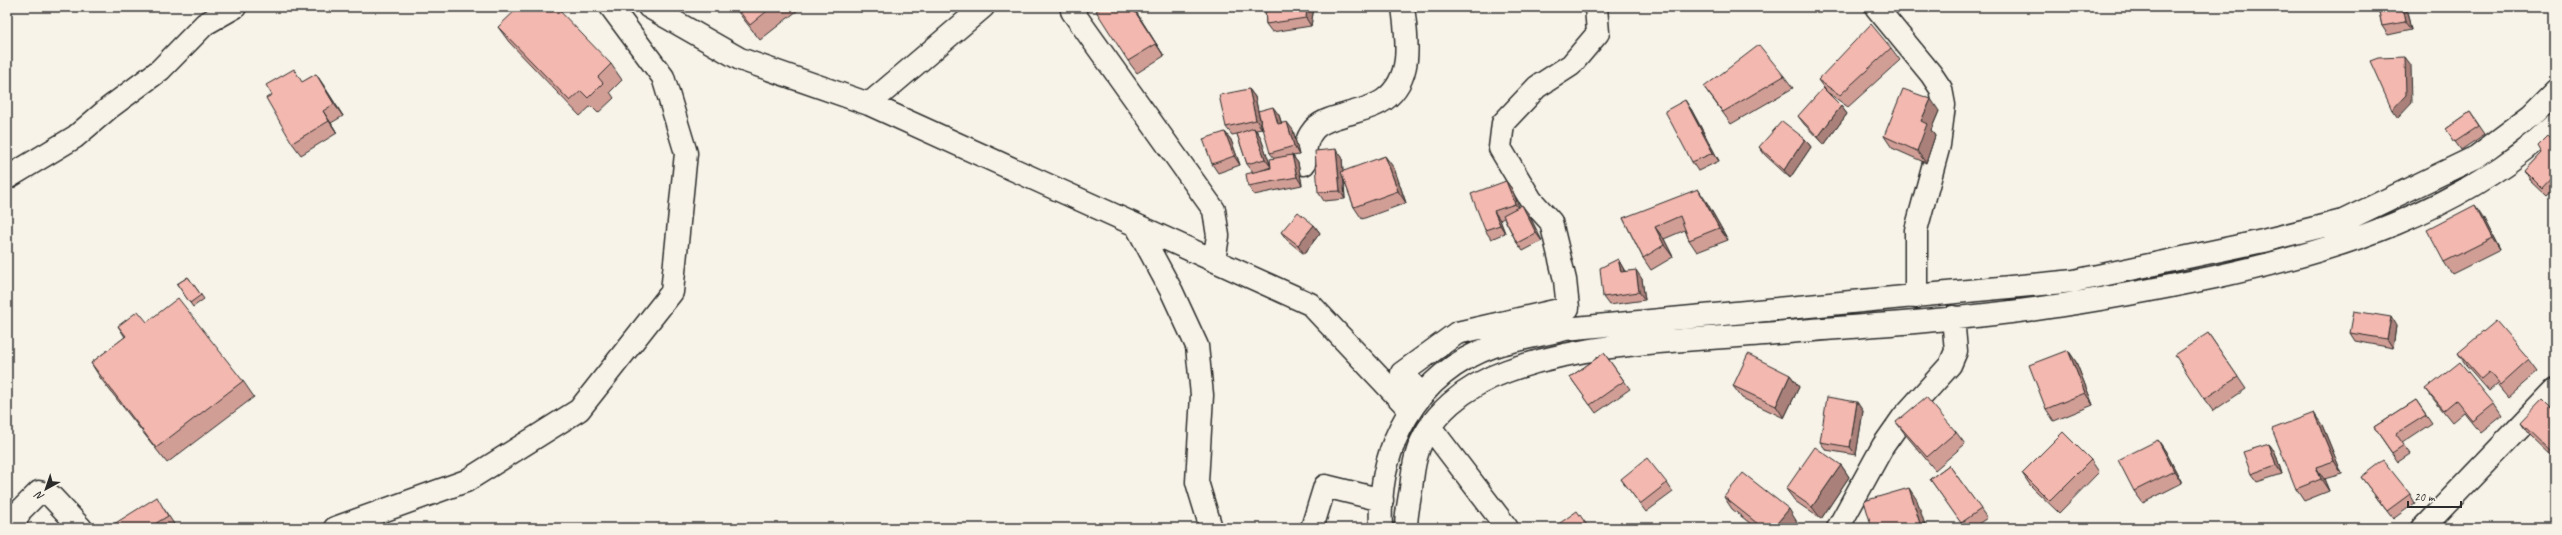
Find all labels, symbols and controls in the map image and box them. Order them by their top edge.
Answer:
north arrow [26,469,66,509]
scale bar [2408,483,2461,509]
text: N [31,488,47,504]
text: 20 m [2414,489,2436,505]

